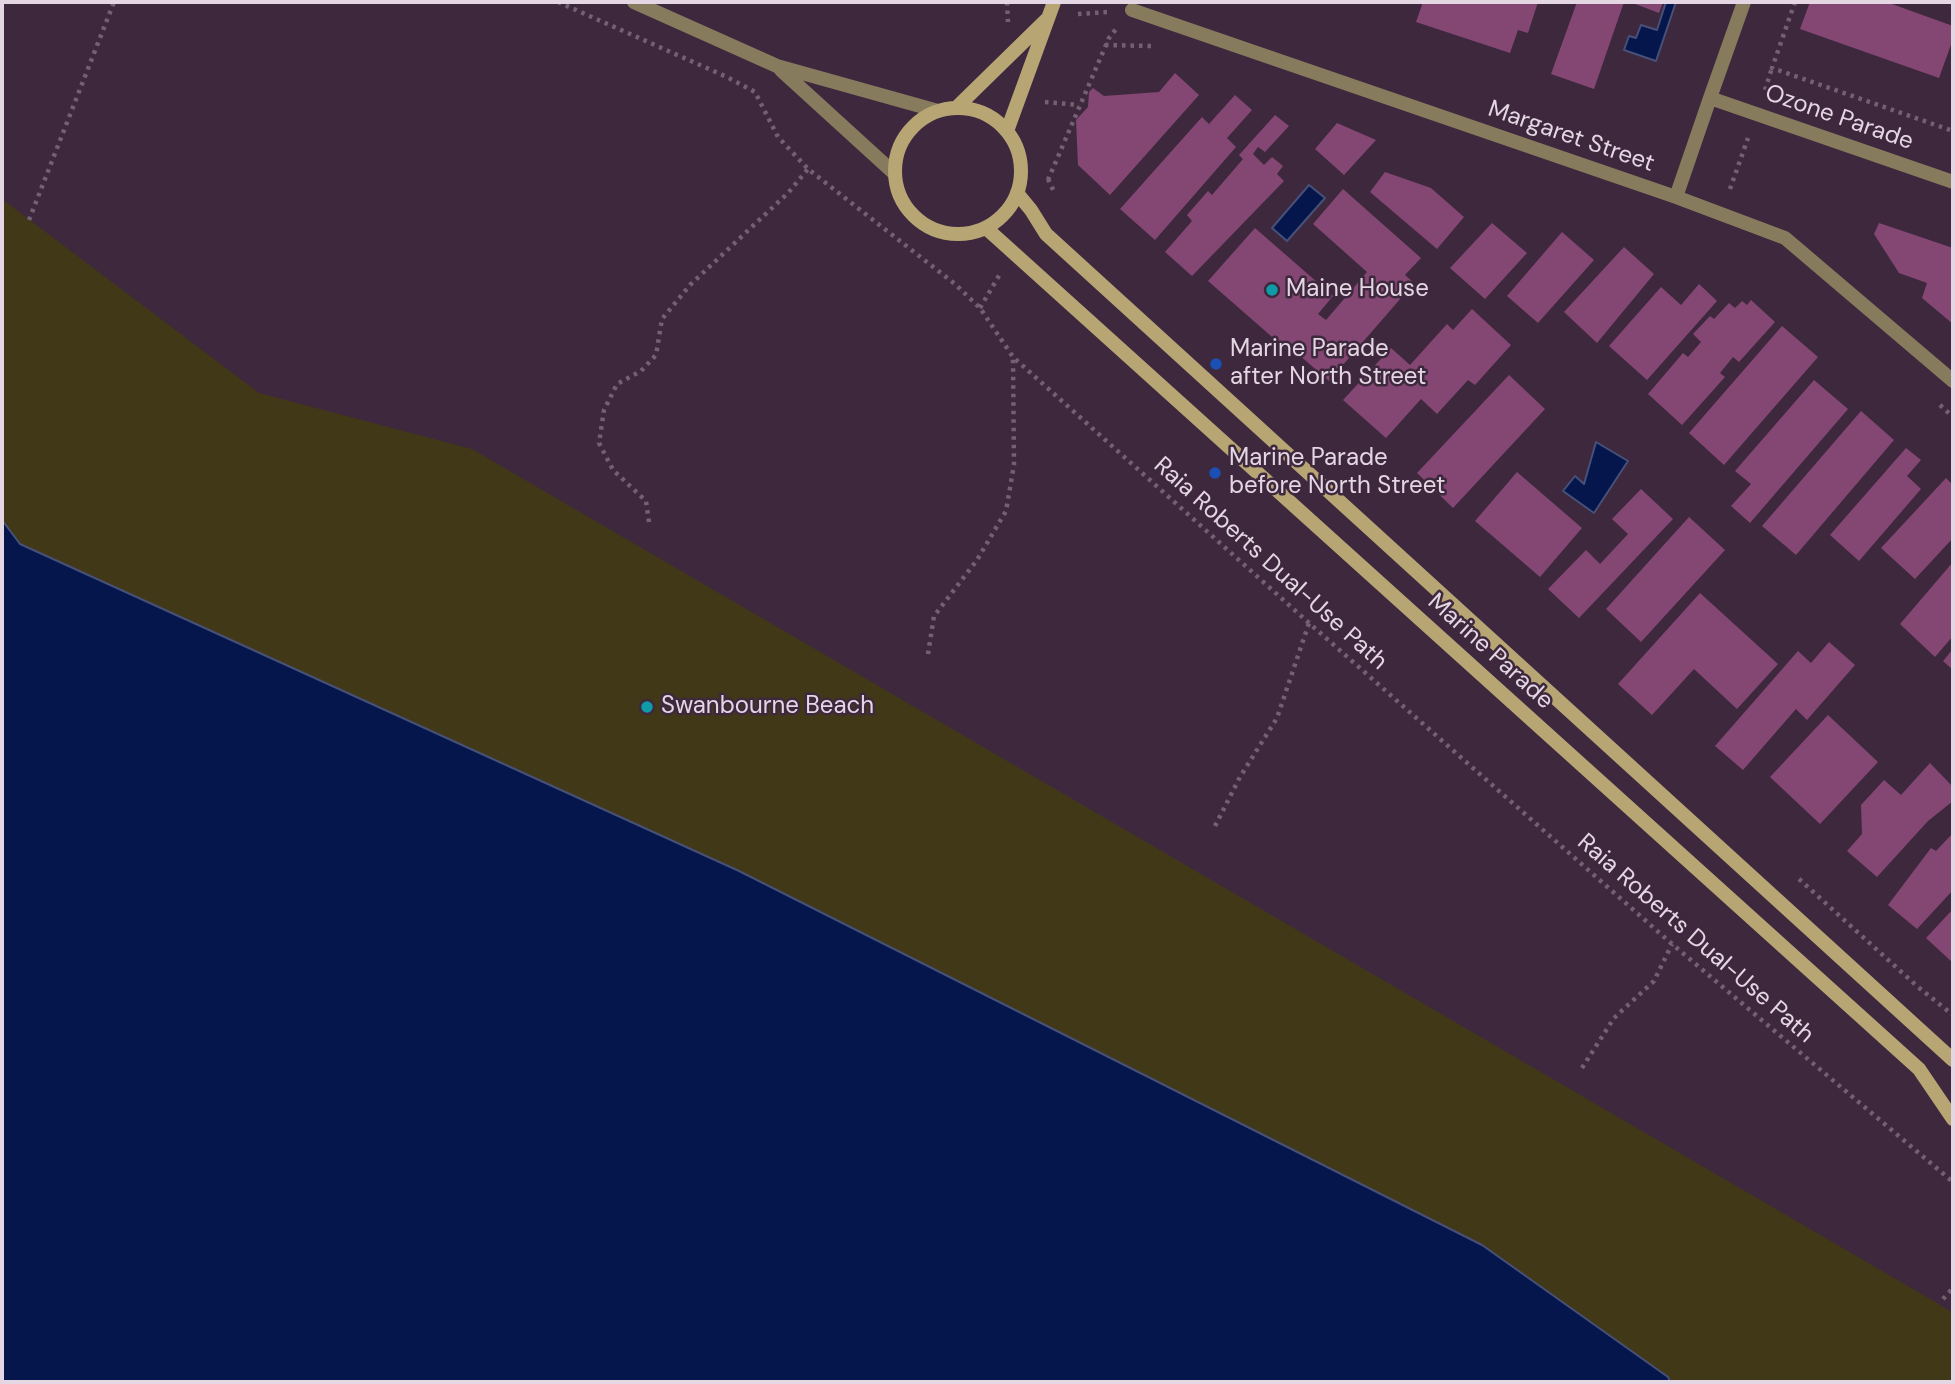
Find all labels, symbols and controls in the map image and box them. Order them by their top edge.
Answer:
street label: Ozone Parade [1761,79,1917,157]
street label: Margaret Street [1484,95,1658,179]
place label: Maine House [1286,276,1429,304]
marker: Maine House [1264,282,1280,298]
place label: Marine Parade after North Street [1230,336,1426,392]
marker: Marine Parade after North Street [1208,356,1224,372]
place label: Marine Parade before North Street [1229,445,1445,501]
street label: Raia Roberts Dual-Use Path [1147,452,1393,676]
marker: Marine Parade before North Street [1207,465,1223,481]
street label: Marine Parade [1421,588,1559,716]
place label: Swanbourne Beach [661,693,874,721]
marker: Swanbourne Beach [639,699,655,715]
street label: Raia Roberts Dual-Use Path [1571,828,1819,1050]

